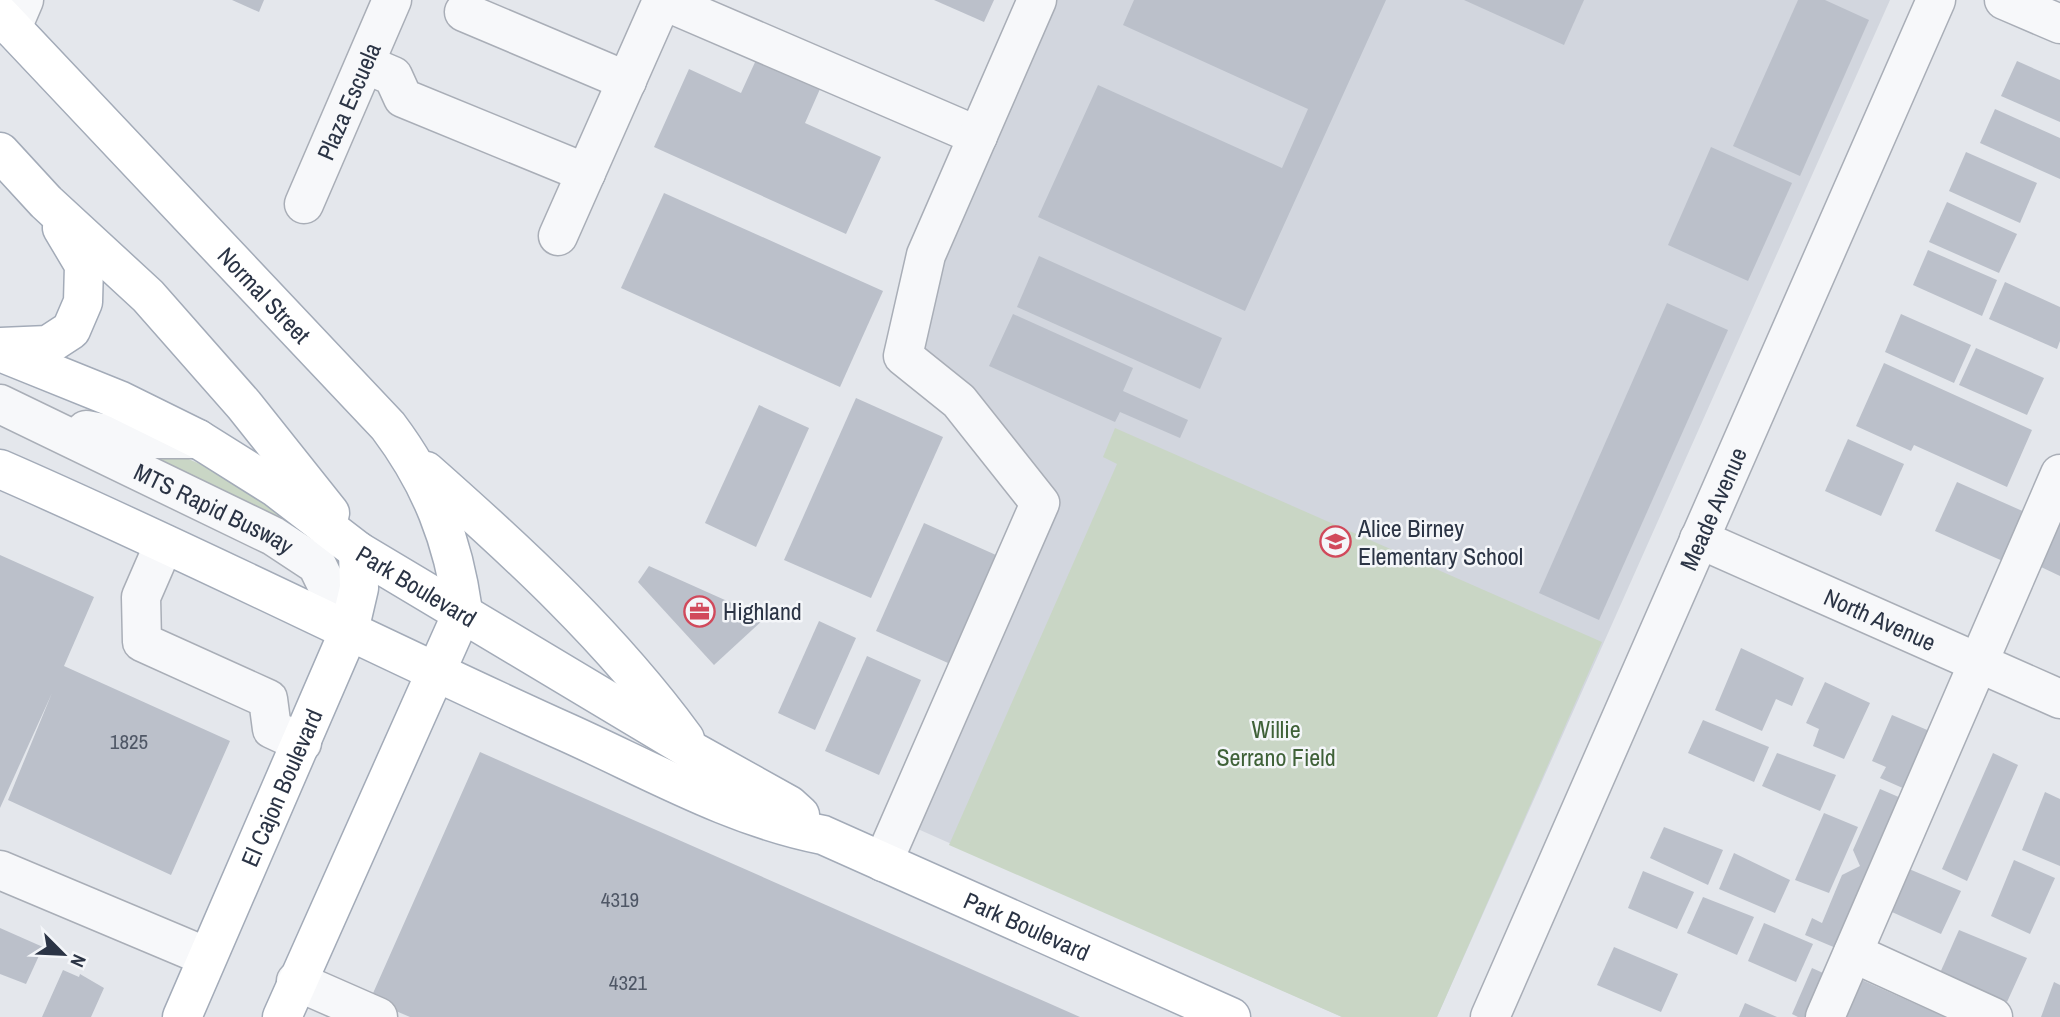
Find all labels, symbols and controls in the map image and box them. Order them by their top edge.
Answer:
street label: Plaza Escuela [309,37,388,165]
street label: Normal Street [211,240,318,351]
street label: Meade Avenue [1672,442,1754,575]
street label: MTS Rapid Busway [129,455,300,561]
place label: Alice Birney Elementary School [1357,512,1523,572]
school or university icon: Alice Birney Elementary School [1318,525,1352,559]
street label: Park Boulevard [350,538,482,634]
street label: North Avenue [1819,580,1941,658]
office icon: Highland [683,594,717,628]
place label: Highland [723,595,802,627]
street label: El Cajon Boulevard [233,704,329,871]
park label: Willie Serrano Field [1216,713,1336,773]
house number: 1825 [110,727,148,756]
street label: Park Boulevard [959,884,1095,968]
house number: 4319 [601,885,639,914]
north arrow [28,919,98,989]
text: N [64,950,93,971]
house number: 4321 [609,968,648,997]

